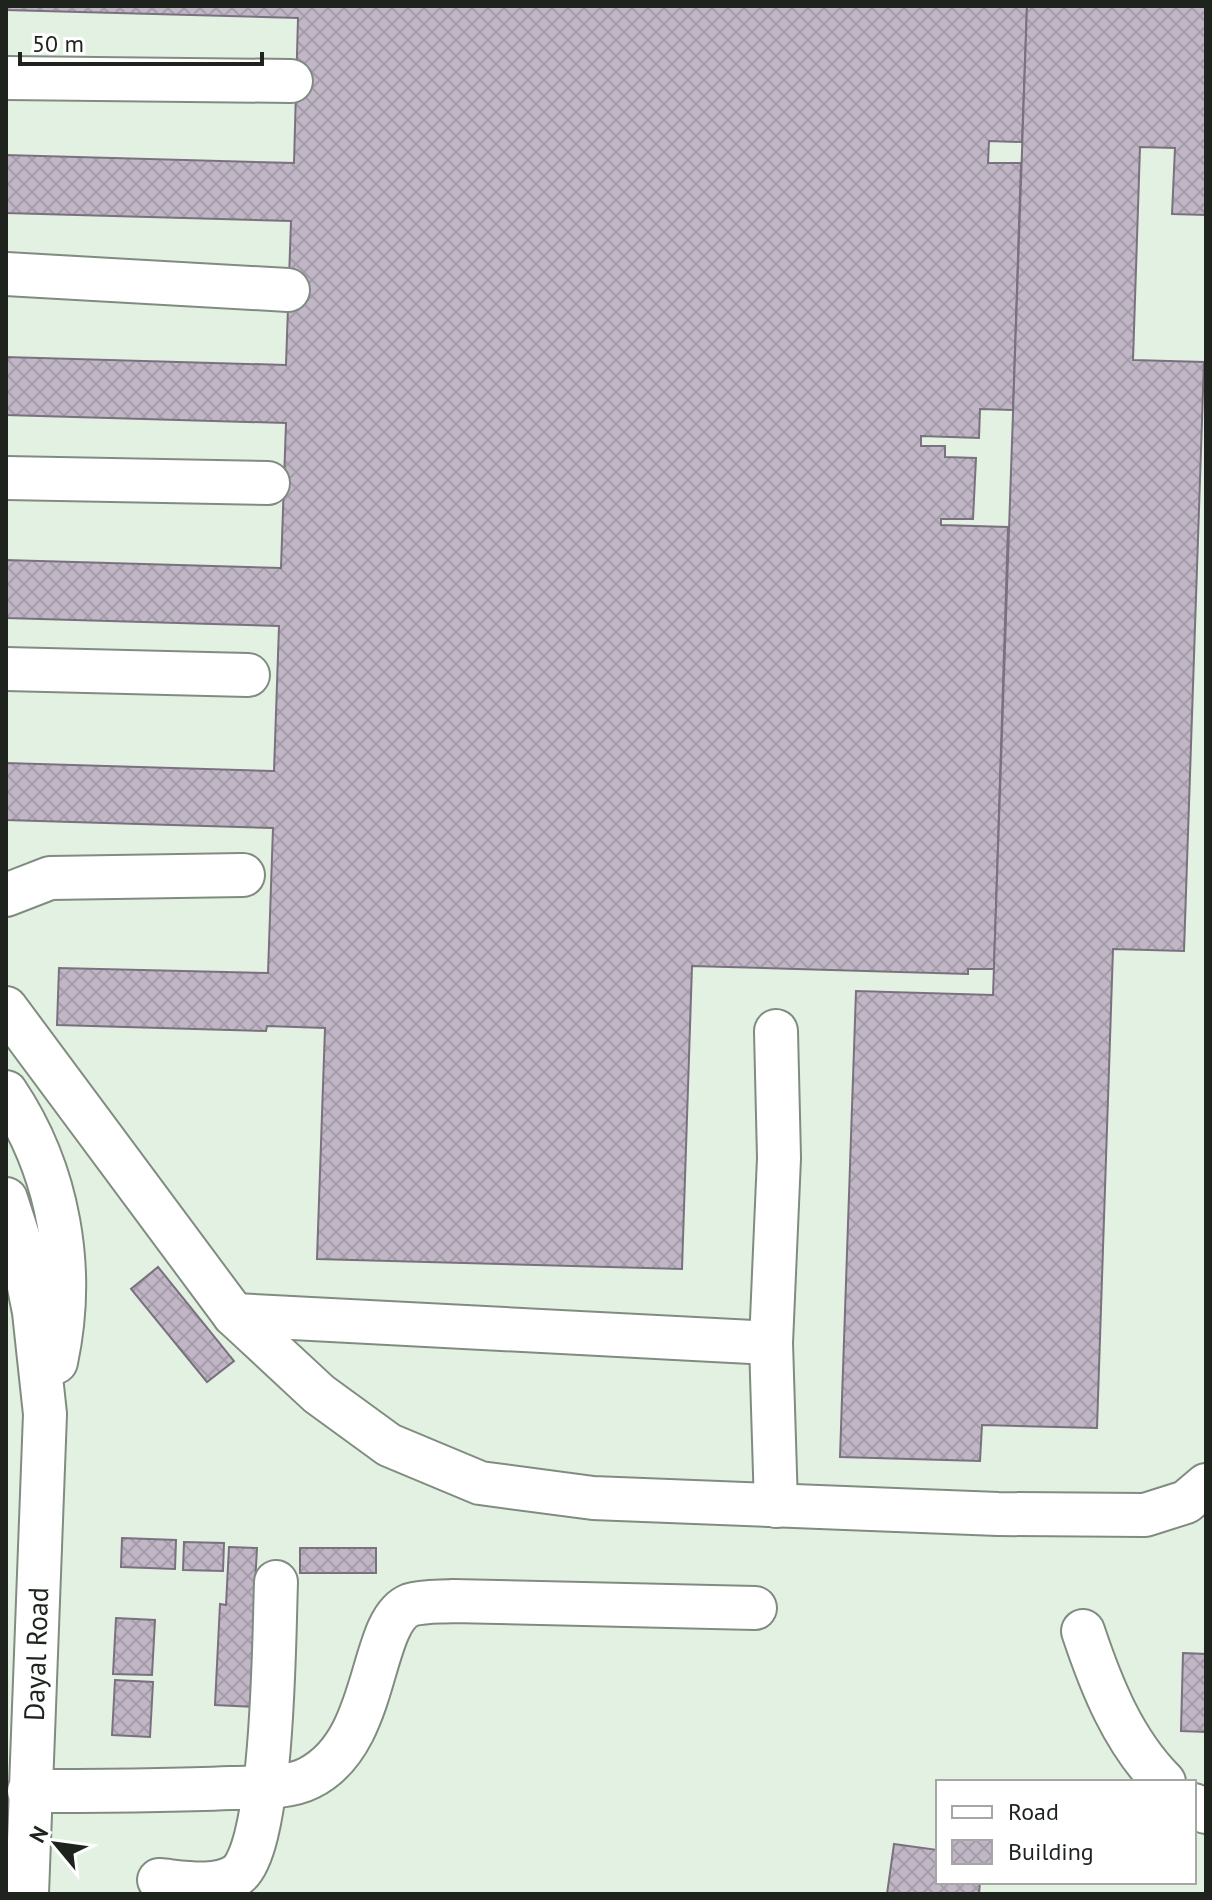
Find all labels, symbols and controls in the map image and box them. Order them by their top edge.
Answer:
scale bar [20,16,262,66]
text: 50 m [32,28,84,59]
street label: Dayal Road [15,1586,56,1722]
legend [936,1780,1196,1884]
text: Road [1008,1796,1059,1827]
north arrow [16,1804,96,1884]
text: N [23,1821,54,1847]
text: Building [1008,1836,1094,1867]

